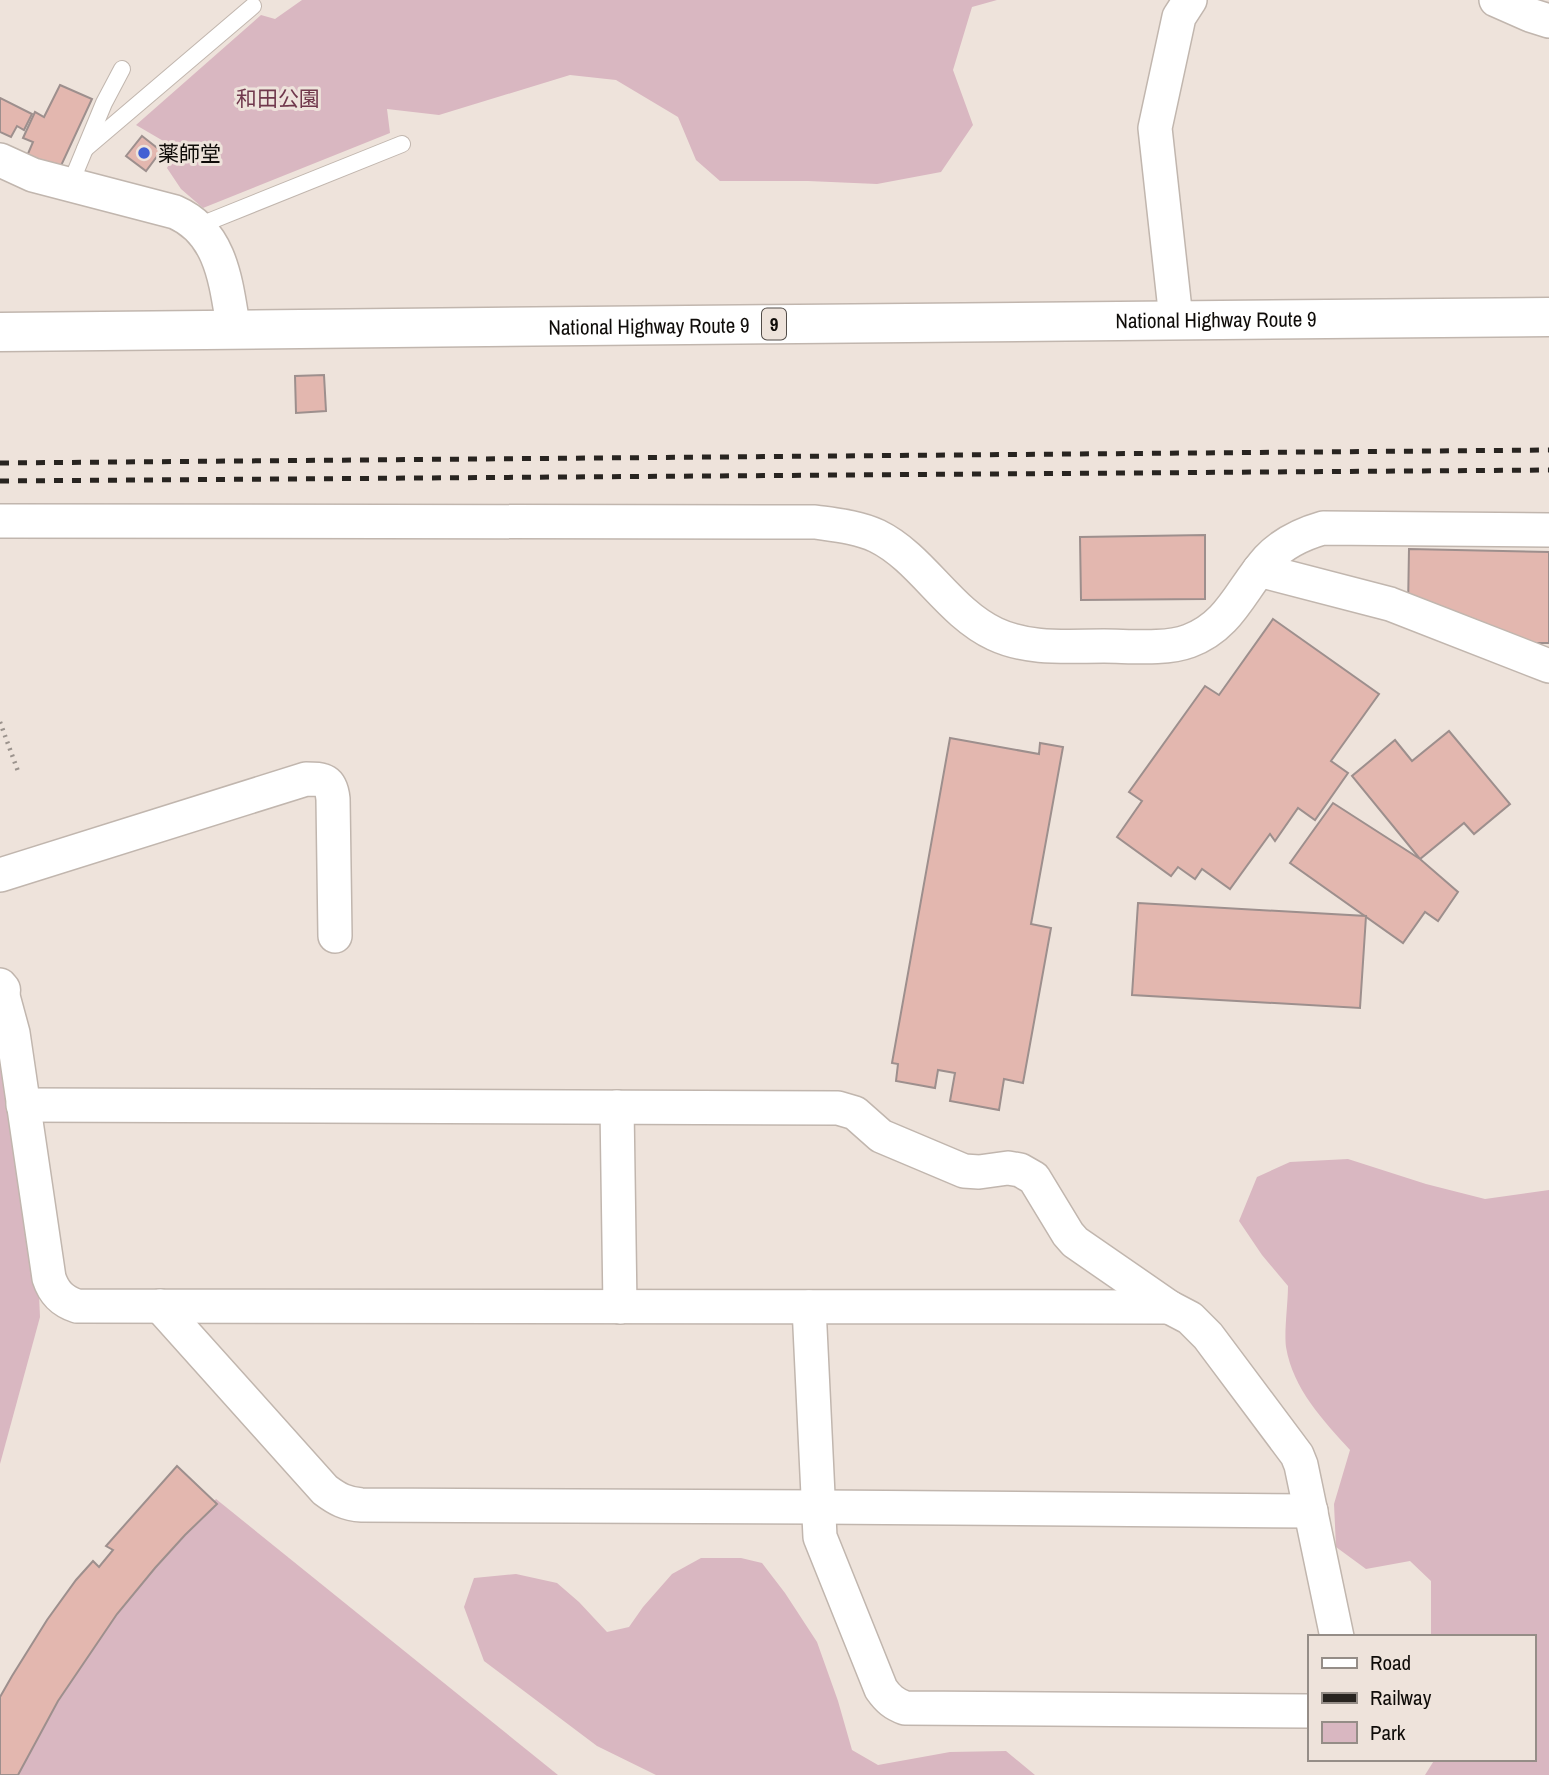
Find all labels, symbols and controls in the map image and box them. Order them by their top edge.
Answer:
park label: 和田公園 [236,84,320,113]
place label: 薬師堂 [158,139,221,168]
marker: 薬師堂 [136,145,152,161]
street label: National Highway Route 9 [1115,304,1317,335]
road number: 9 [762,308,786,340]
street label: National Highway Route 9 [548,310,750,341]
legend [1308,1635,1535,1761]
text: Road [1370,1648,1411,1677]
text: Railway [1370,1683,1432,1712]
text: Park [1370,1718,1406,1747]

